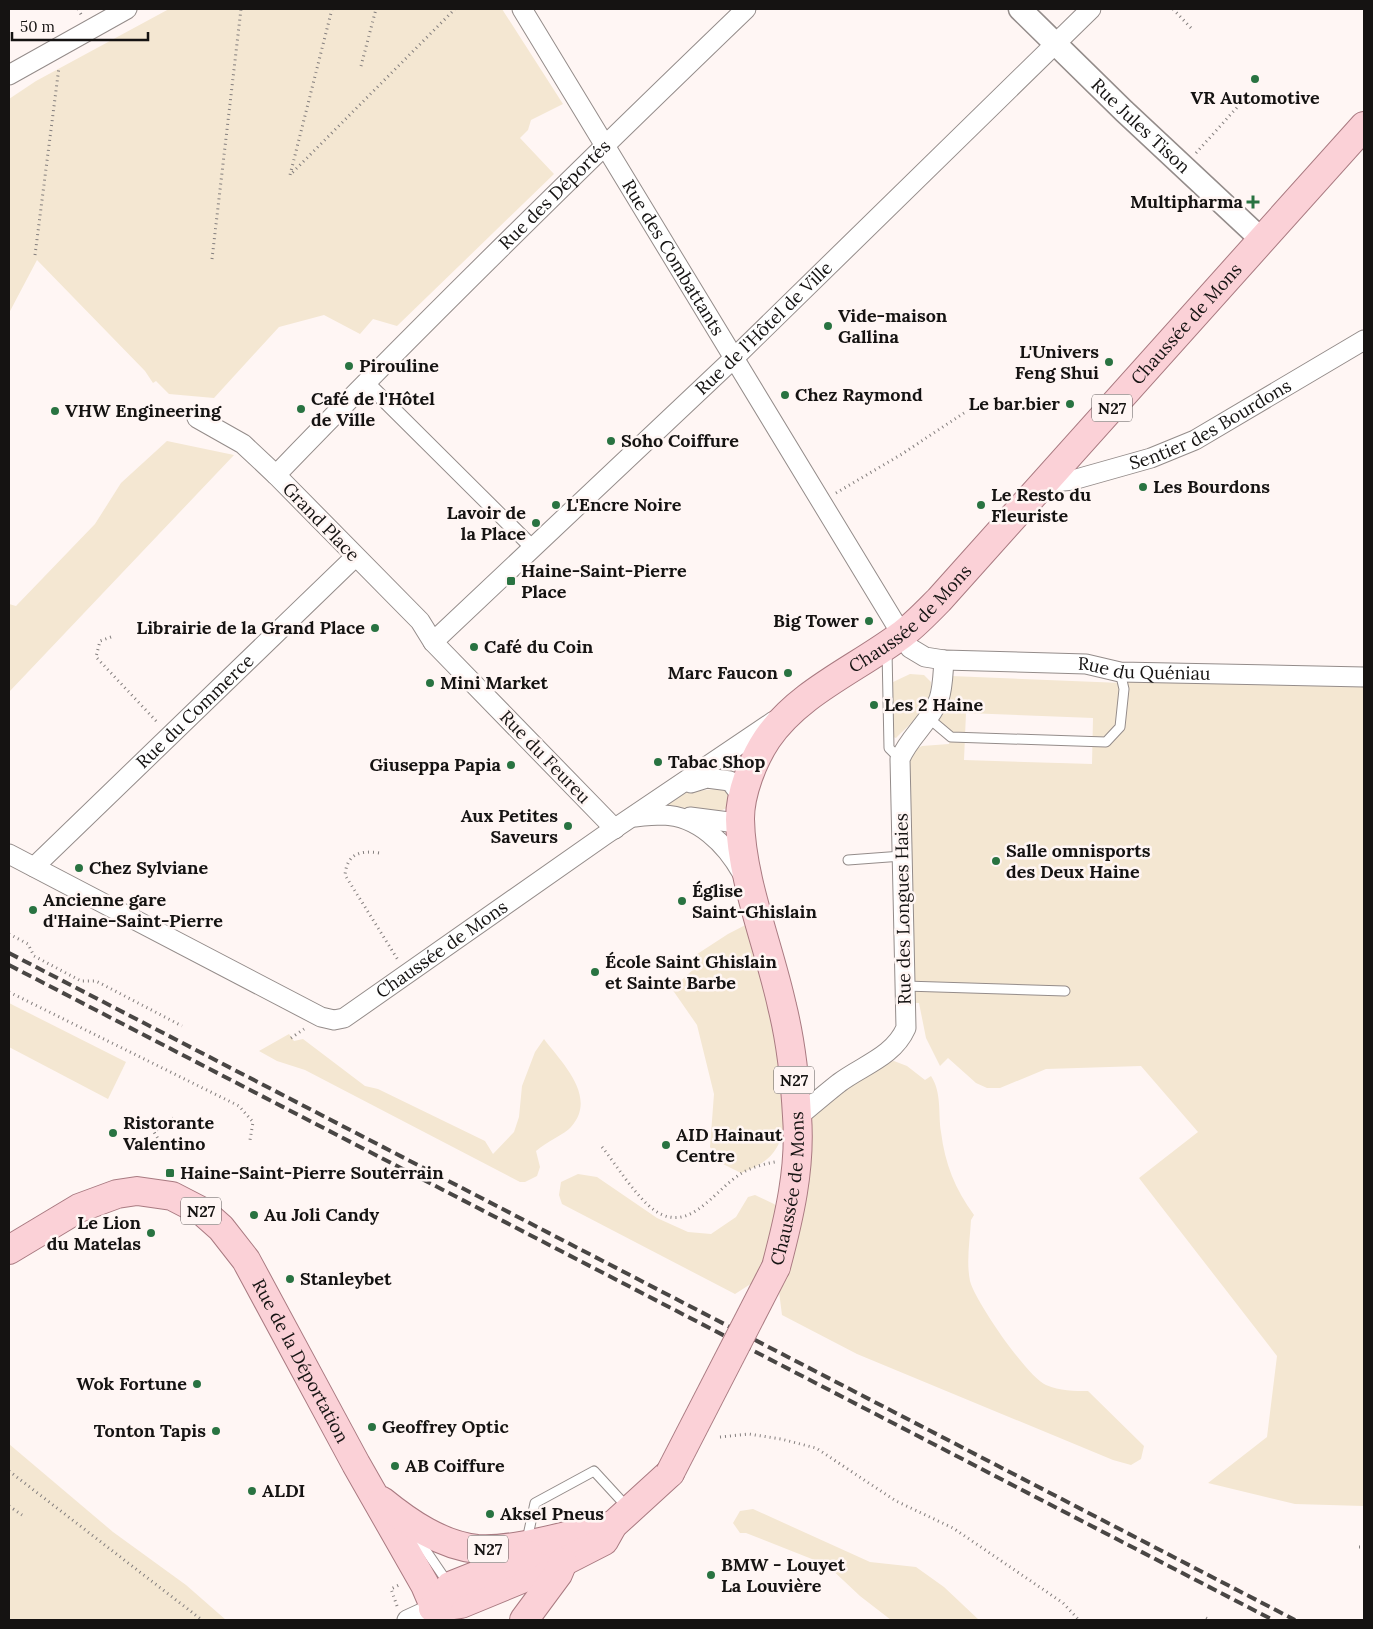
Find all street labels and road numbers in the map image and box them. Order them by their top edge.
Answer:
street label: Rue Jules Tison [1086,73,1195,178]
street label: Rue des Déportés [494,134,615,254]
street label: Rue des Combattants [617,175,730,340]
street label: Rue de l'Hôtel de Ville [690,256,837,400]
street label: Chaussée de Mons [1126,258,1247,389]
street label: Sentier des Bourdons [1127,374,1295,475]
road number: N27 [1092,394,1132,422]
street label: Grand Place [278,477,365,566]
street label: Chaussée de Mons [844,560,976,678]
street label: Rue du Commerce [131,649,259,773]
street label: Rue du Quéniau [1078,652,1211,685]
street label: Rue du Feureu [495,705,596,808]
street label: Rue des Longues Haies [889,813,916,1005]
street label: Chaussée de Mons [371,895,512,1003]
road number: N27 [774,1066,814,1094]
street label: Chaussée de Mons [765,1111,809,1268]
road number: N27 [181,1198,221,1224]
street label: Rue de la Déportation [247,1275,354,1447]
road number: N27 [468,1536,508,1562]

